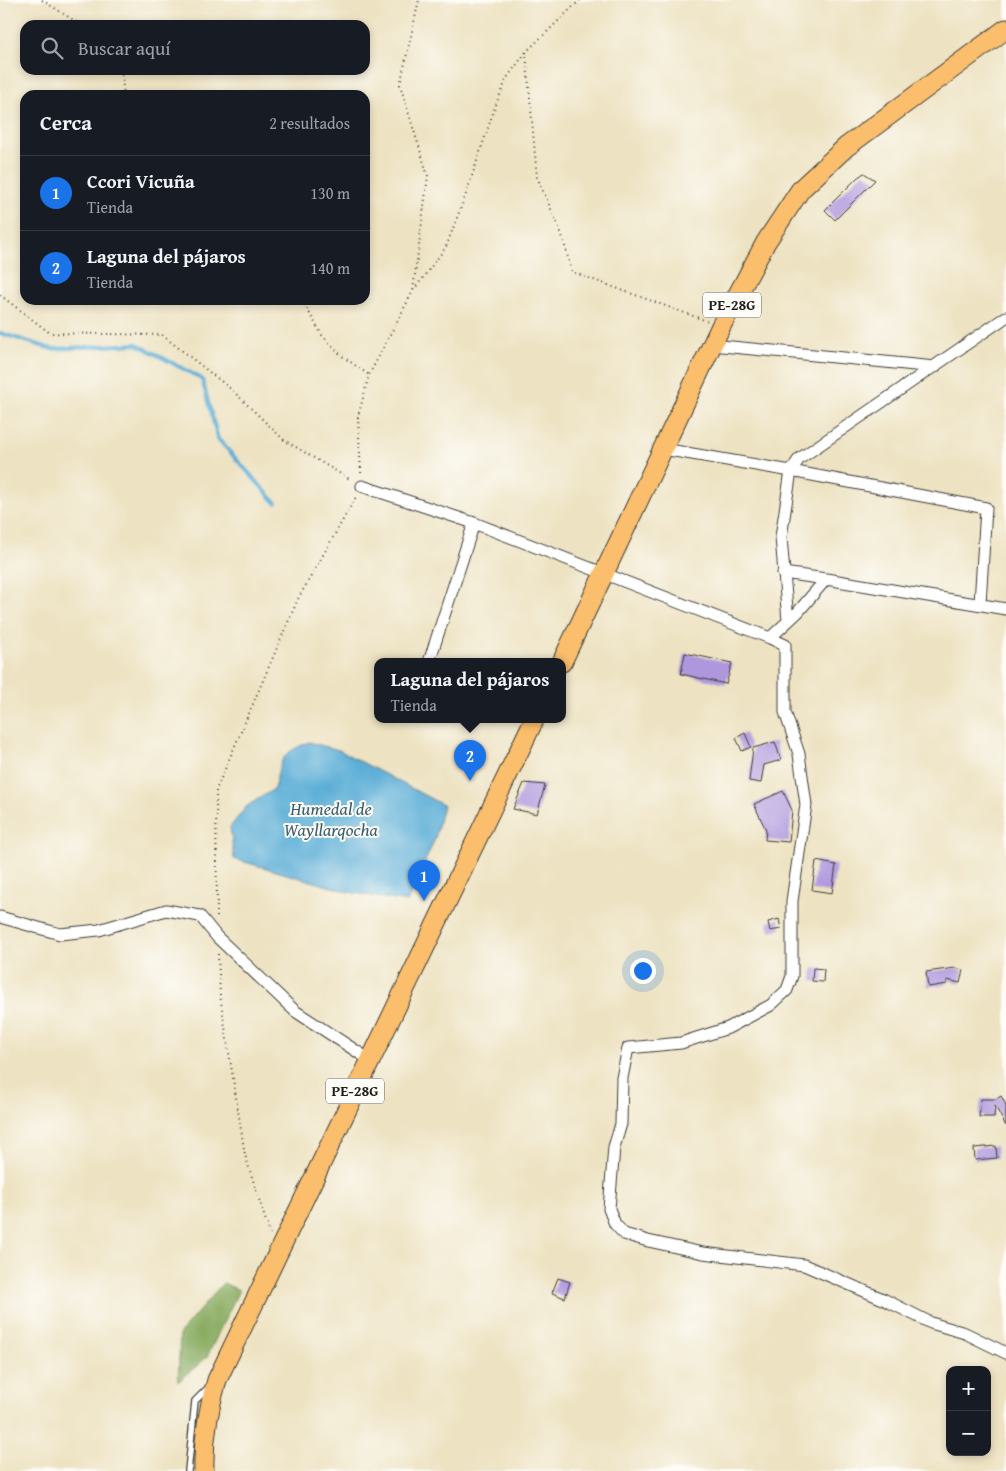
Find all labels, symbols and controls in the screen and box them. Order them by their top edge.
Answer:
search box [20,20,370,75]
icon: search [38,34,66,62]
text: Buscar aquí [78,34,171,62]
text: Cerca [40,107,92,138]
text: 2 resultados [269,111,350,135]
text: Ccori Vicuña [87,167,195,195]
text: 1 [52,181,60,205]
text: 130 m [310,181,350,205]
text: Tienda [87,195,133,219]
text: Laguna del pájaros [87,242,246,270]
text: 2 [52,256,60,280]
text: 140 m [310,256,350,280]
text: Tienda [87,270,133,294]
road number: PE-28G [703,292,761,318]
popup [374,658,566,723]
text: Laguna del pájaros [391,665,549,693]
text: Tienda [391,693,437,717]
pin: 2 [454,740,486,781]
water label: Humedal de Wayllarqocha [284,795,379,843]
pin: 1 [408,860,440,901]
your location [630,958,656,984]
road number: PE-28G [326,1078,384,1104]
map controls [946,1366,991,1456]
button: + [946,1366,991,1411]
button: − [946,1411,991,1456]

